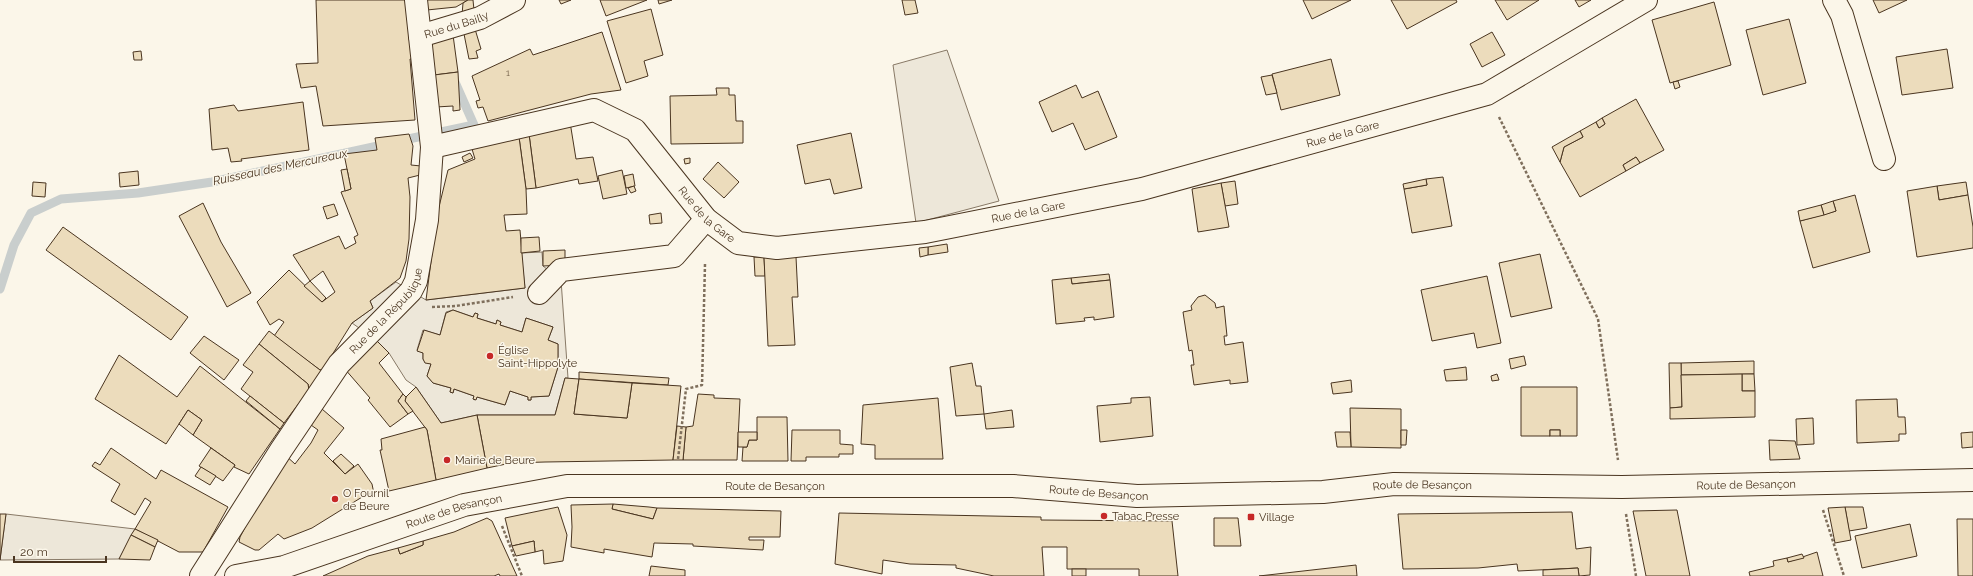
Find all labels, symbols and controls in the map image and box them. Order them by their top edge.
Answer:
street label: Rue du Bailly [423,9,491,41]
house number: 1 [506,68,510,78]
street label: Rue de la Gare [1305,118,1381,150]
water label: Ruisseau des Mercureaux [211,146,350,188]
street label: Rue de la Gare [676,184,738,246]
street label: Rue de la Gare [990,198,1067,226]
street label: Rue de la République [347,266,425,357]
place label: Église Saint-Hippolyte [498,343,578,370]
marker: Église Saint-Hippolyte [485,351,495,361]
place label: Mairie de Beure [455,454,536,467]
marker: Mairie de Beure [442,455,452,465]
street label: Route de Besançon [1372,478,1472,493]
street label: Route de Besançon [1696,478,1796,493]
street label: Route de Besançon [725,480,825,493]
street label: Route de Besançon [1049,483,1149,503]
place label: O Fournil de Beure [343,487,390,513]
street label: Route de Besançon [404,492,503,531]
marker: O Fournil de Beure [330,494,340,504]
place label: Tabac Presse [1112,510,1180,523]
marker: Tabac Presse [1099,511,1109,521]
place label: Village [1259,511,1295,524]
marker: Village [1246,512,1256,522]
scale bar [14,538,106,564]
text: 20 m [20,545,48,559]

